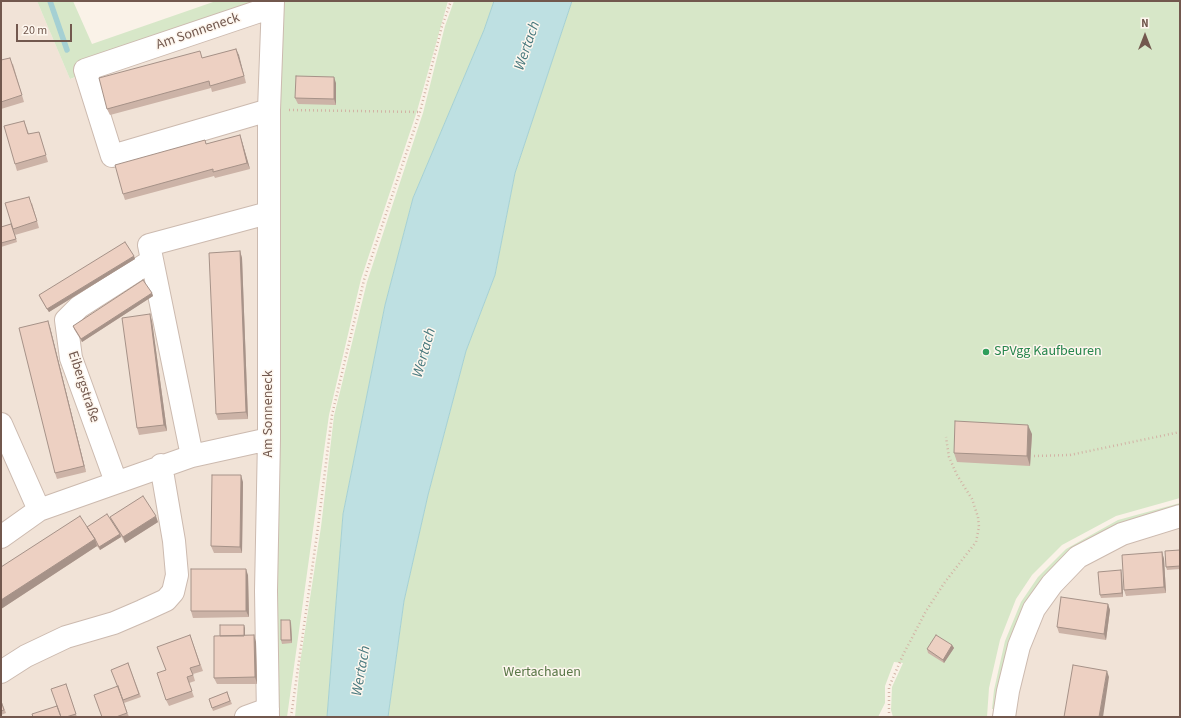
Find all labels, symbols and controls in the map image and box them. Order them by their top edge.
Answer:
street label: Am Sonneneck [154,10,242,54]
scale bar [18,16,74,42]
north arrow [1125,16,1165,56]
text: N [1141,16,1149,31]
water label: Wertach [511,19,545,73]
text: 20 m [23,22,47,39]
water label: Wertach [409,326,441,380]
place label: SPVgg Kaufbeuren [994,344,1102,360]
marker: SPVgg Kaufbeuren [981,347,991,357]
street label: Eibergstraße [64,349,102,425]
street label: Am Sonneneck [261,370,277,458]
water label: Wertach [349,644,375,698]
park label: Wertachauen [503,665,581,681]

